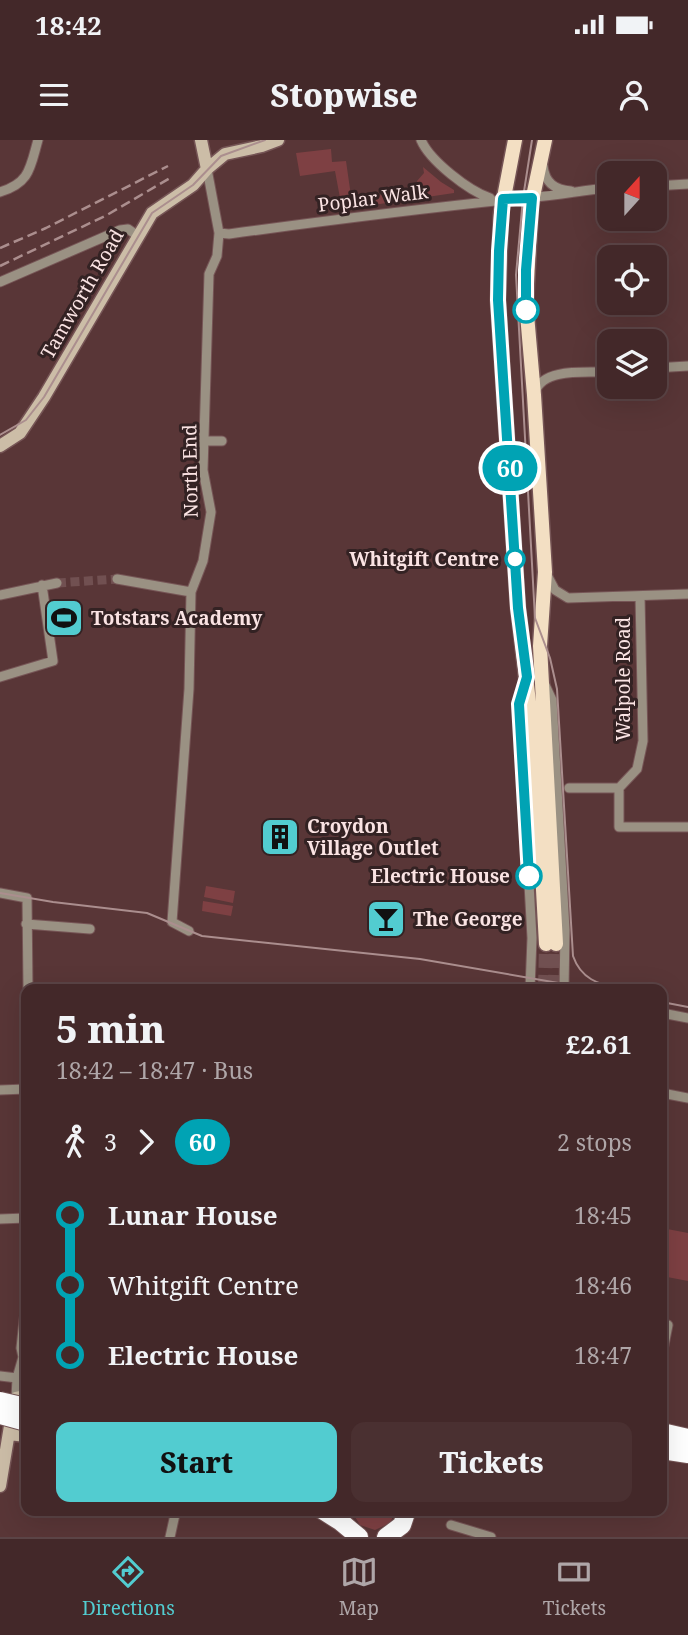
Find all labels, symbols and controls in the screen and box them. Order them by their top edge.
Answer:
text: 18:42 [35,7,102,43]
text: Stopwise [270,73,418,116]
icon: menu [35,76,73,114]
icon: person [615,76,653,114]
north arrow [597,161,667,231]
map controls [597,161,667,399]
street label: Poplar Walk [316,178,430,218]
street label: Tamworth Road [34,224,130,364]
button: locate [597,245,667,315]
unlabelled marker [513,297,539,323]
button: layers [597,329,667,399]
street label: North End [176,424,204,518]
line badge: 60 [478,445,542,491]
text: 60 [496,451,524,484]
place label: Whitgift Centre [349,546,499,572]
marker: Whitgift Centre [505,549,525,569]
sports icon: Totstars Academy [43,597,85,639]
place label: Totstars Academy [91,605,262,631]
street label: Walpole Road [610,616,636,741]
place label: Croydon Village Outlet [307,813,439,861]
building icon: Croydon Village Outlet [259,816,301,858]
place label: Electric House [371,863,510,889]
marker: Electric House [516,863,542,889]
bar icon: The George [365,898,407,940]
place label: The George [413,906,523,932]
text: 5 min [56,1002,165,1054]
text: £2.61 [566,1026,632,1062]
text: 18:42 – 18:47 · Bus [56,1054,253,1086]
icon: walk [56,1123,94,1161]
icon: forward [127,1123,165,1161]
text: 60 [189,1125,216,1158]
text: 3 [104,1126,117,1158]
text: 2 stops [557,1126,632,1158]
text: Lunar House [108,1197,278,1233]
text: 18:45 [574,1199,632,1231]
text: Whitgift Centre [108,1267,299,1303]
text: 18:46 [574,1269,632,1301]
text: Electric House [108,1337,298,1373]
text: 18:47 [574,1339,632,1371]
button: Start [56,1422,337,1502]
button: Tickets [351,1422,632,1502]
tab: Directions [82,1553,175,1621]
tab: Map [339,1553,379,1621]
tab: Tickets [543,1553,606,1621]

